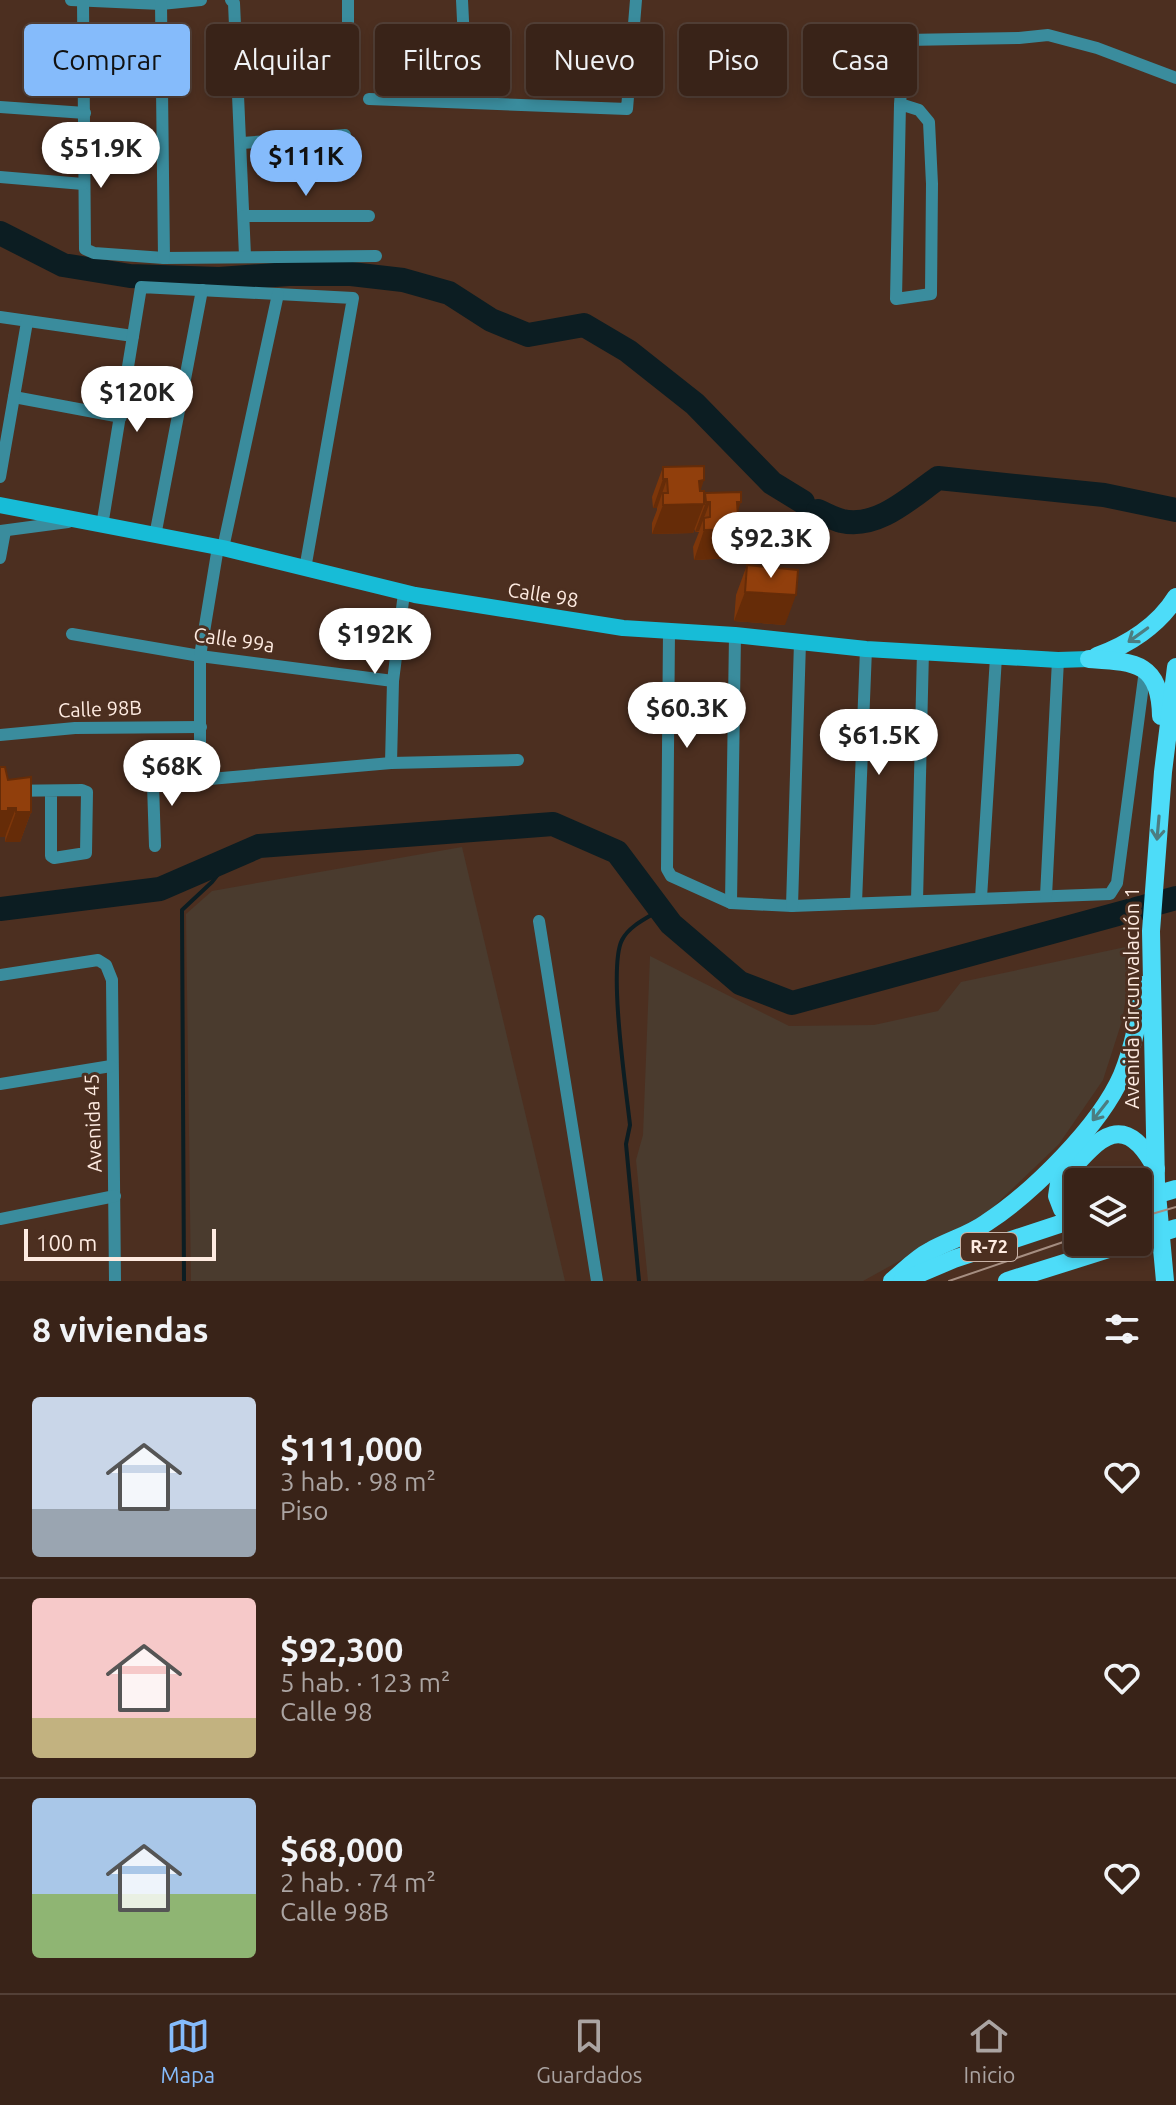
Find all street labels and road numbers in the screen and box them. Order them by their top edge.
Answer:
street label: Calle 98 [506,578,580,611]
street label: Calle 99a [192,622,276,657]
street label: Calle 98B [58,696,142,721]
street label: Avenida Circunvalación 1 [1120,887,1143,1109]
street label: Avenida 45 [79,1073,106,1173]
road number: R-72 [961,1233,1017,1261]

